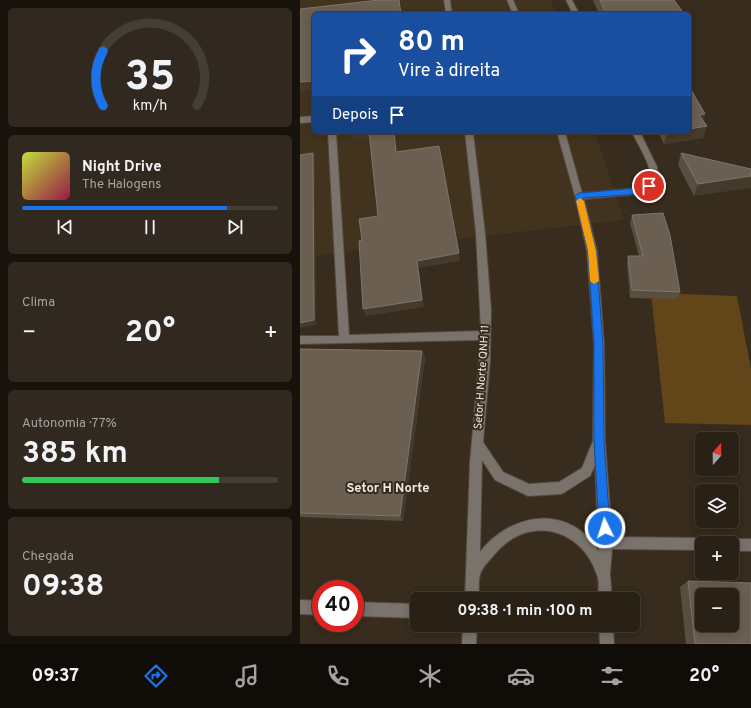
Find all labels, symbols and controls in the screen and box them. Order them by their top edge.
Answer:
text: 80 m [398,25,465,61]
icon: right [332,28,384,80]
text: 35 [125,51,175,104]
text: Vire à direita [398,60,500,83]
text: km/h [133,96,167,114]
icon: arrive [386,104,408,126]
text: Depois [332,106,378,125]
text: Night Drive [82,158,162,177]
pin [632,169,666,203]
icon: arrive [638,175,660,197]
text: The Halogens [82,177,161,193]
icon: previous [54,216,76,238]
icon: pause [139,216,161,238]
icon: next [224,216,246,238]
text: Clima [22,295,55,311]
text: 20° [125,315,175,352]
text: − [22,320,36,347]
text: + [264,320,278,347]
street label: Setor H Norte QNH 11 [471,324,493,430]
text: Autonomia · 77% [22,416,117,432]
north arrow [695,432,739,476]
map controls [695,432,739,632]
text: 385 km [22,436,128,473]
district label: Setor H Norte [347,481,429,497]
button: layers [695,484,739,528]
position arrow [584,507,626,549]
button: + [695,536,739,580]
text: Chegada [22,549,74,565]
text: 09:38 [22,569,104,606]
speed limit sign: 40 [312,580,364,632]
button: − [695,588,739,632]
text: 09:38 · 1 min · 100 m [458,602,592,621]
icon: directions [142,662,170,690]
icon: music [233,662,261,690]
icon: phone [324,662,352,690]
icon: climate [416,662,444,690]
icon: car [507,662,535,690]
icon: filters [598,662,626,690]
text: 09:37 [32,665,79,688]
text: 20° [689,665,719,688]

